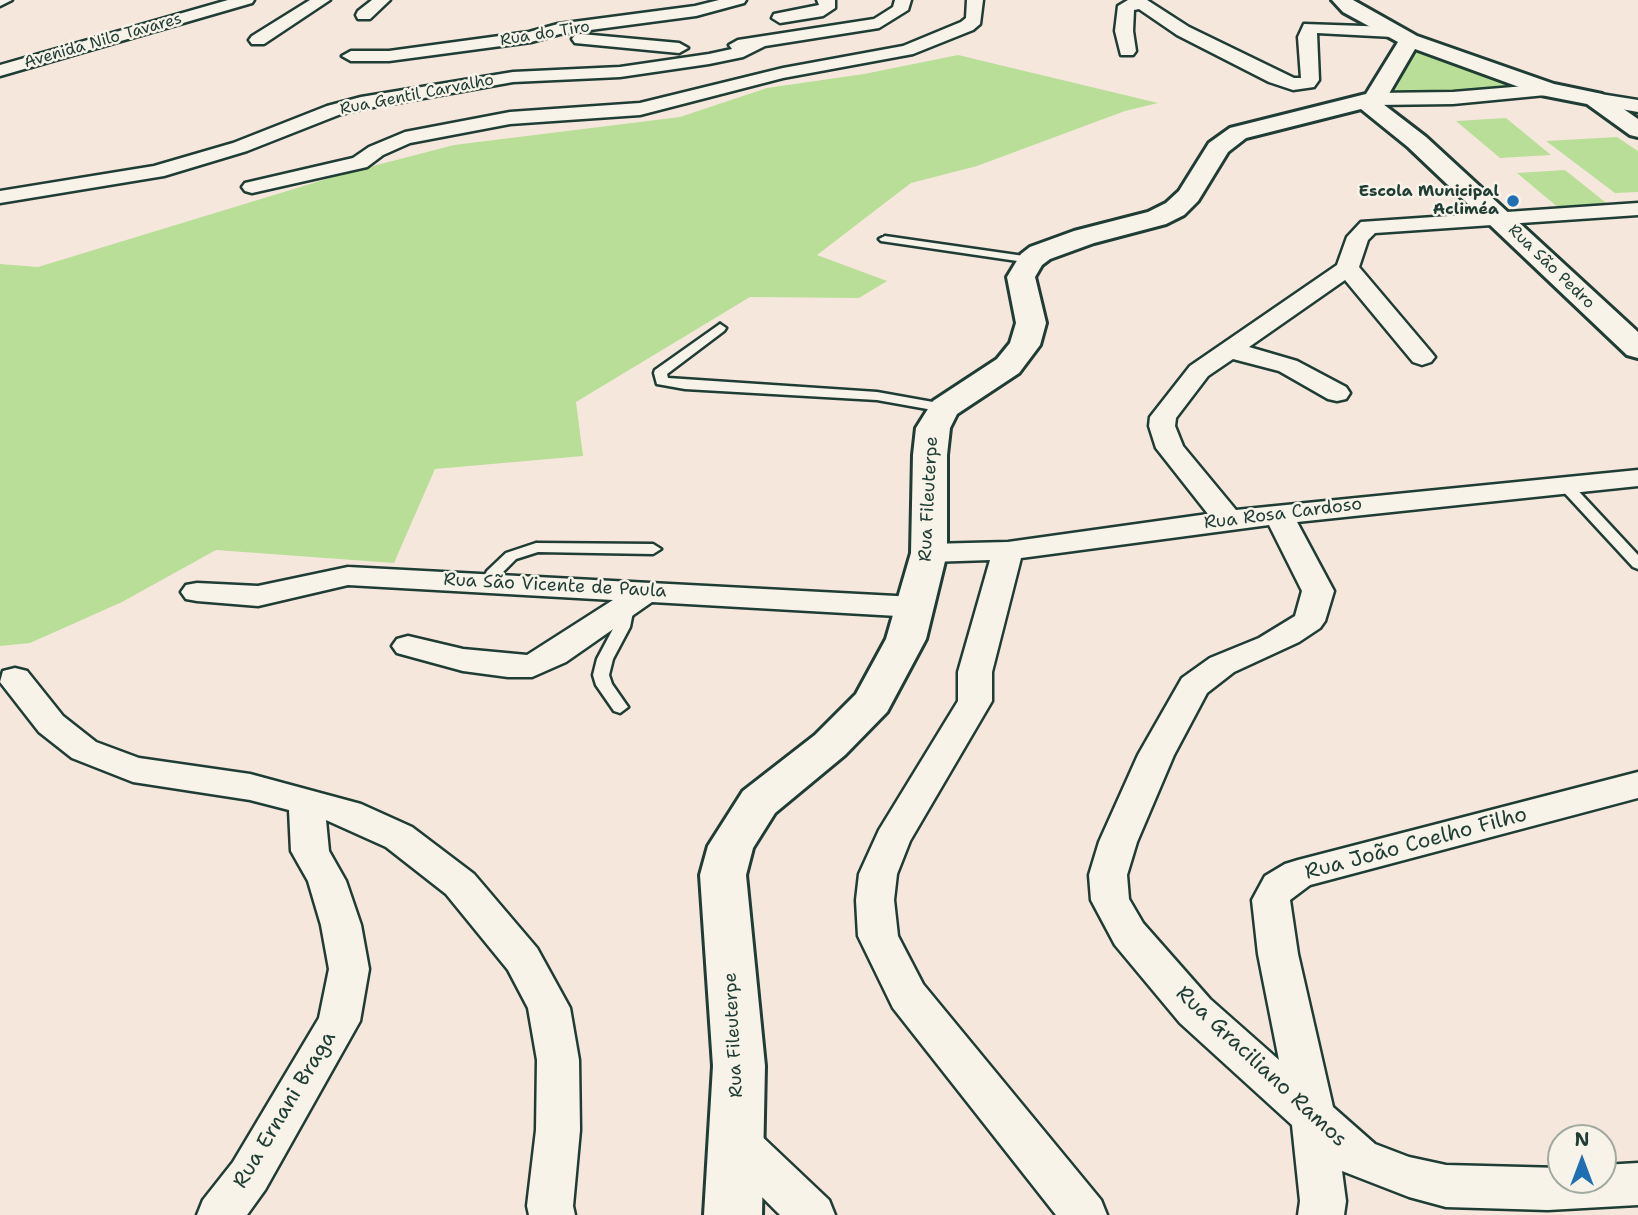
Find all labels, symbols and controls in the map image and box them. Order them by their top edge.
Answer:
street label: Avenida Nilo Tavares [22,9,184,73]
street label: Rua do Tiro [499,17,591,51]
street label: Rua Gentil Carvalho [338,71,496,119]
place label: Escola Municipal Acliméa [1358,182,1499,220]
marker: Escola Municipal Acliméa [1505,193,1521,209]
street label: Rua São Pedro [1504,221,1598,313]
street label: Rua Fileuterpe [915,436,943,562]
street label: Rua Rosa Cardoso [1203,494,1363,534]
street label: Rua São Vicente de Paula [443,569,667,603]
street label: Rua João Coelho Filho [1302,802,1530,886]
street label: Rua Fileuterpe [720,972,748,1098]
street label: Rua Graciliano Ramos [1170,981,1352,1153]
street label: Rua Ernani Braga [228,1027,342,1193]
north arrow [1547,1124,1617,1194]
text: N [1574,1127,1590,1152]

